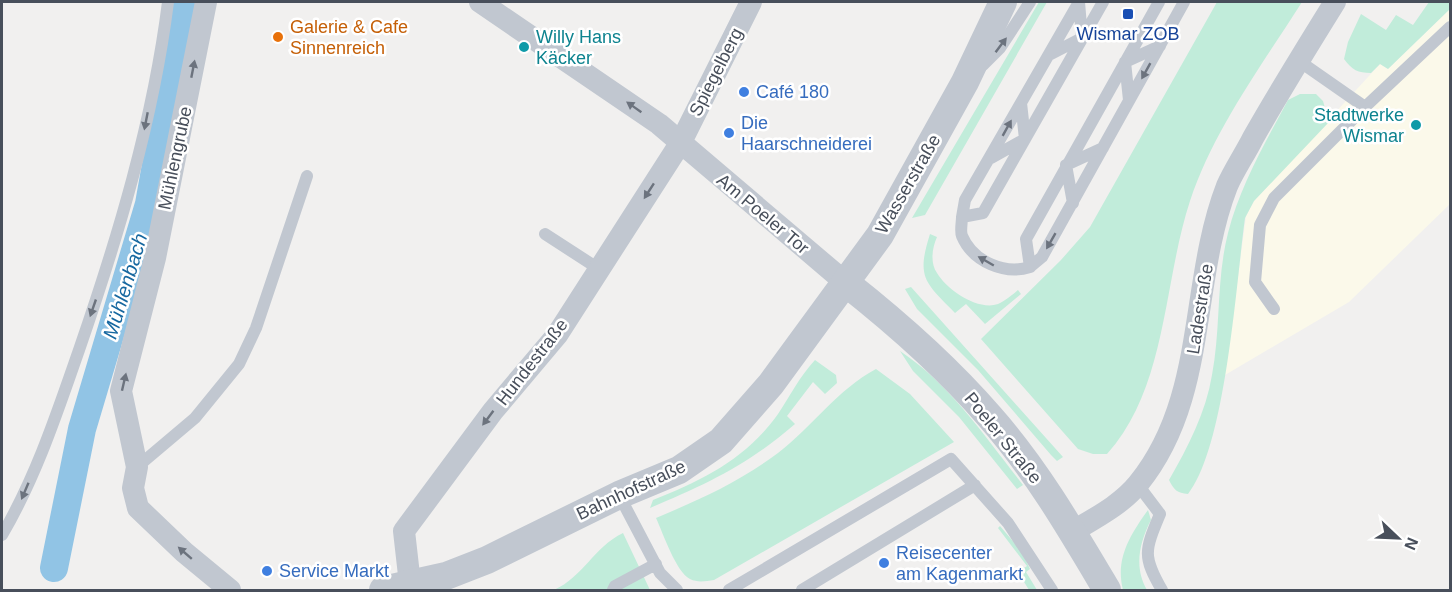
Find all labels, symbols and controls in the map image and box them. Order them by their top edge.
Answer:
marker: Wismar ZOB [1121,7,1135,21]
place label: Galerie & Cafe Sinnenreich [290,17,408,58]
place label: Wismar ZOB [1077,24,1180,44]
street label: Spiegelberg [685,25,747,119]
place label: Willy Hans Käcker [536,27,621,68]
marker: Galerie & Cafe Sinnenreich [271,30,285,44]
one-way arrow [995,37,1007,53]
marker: Willy Hans Käcker [517,40,531,54]
one-way arrow [189,59,198,78]
one-way arrow [1141,63,1151,80]
place label: Café 180 [756,82,829,102]
marker: Café 180 [737,85,751,99]
one-way arrow [627,101,643,113]
street label: Mühlengrube [154,105,196,211]
place label: Stadtwerke Wismar [1314,105,1404,146]
one-way arrow [141,112,150,131]
place label: Die Haarschneiderei [741,113,872,154]
marker: Stadtwerke Wismar [1409,118,1423,132]
one-way arrow [1002,119,1012,136]
marker: Die Haarschneiderei [722,126,736,140]
street label: Wasserstraße [871,131,945,237]
street label: Am Poeler Tor [713,170,813,258]
one-way arrow [644,183,655,199]
water label: Mühlenbach [99,231,151,341]
one-way arrow [1045,233,1056,249]
one-way arrow [978,255,994,266]
street label: Ladestraße [1183,262,1217,356]
one-way arrow [88,299,97,317]
street label: Hundestraße [492,315,572,409]
one-way arrow [119,373,129,391]
street label: Poeler Straße [960,389,1046,487]
one-way arrow [482,410,494,426]
street label: Bahnhofstraße [573,456,689,524]
one-way arrow [21,483,30,500]
north arrow [1368,508,1428,568]
text: N [1401,535,1421,552]
place label: Reisecenter am Kagenmarkt [896,543,1023,584]
one-way arrow [178,546,193,560]
marker: Reisecenter am Kagenmarkt [877,556,891,570]
place label: Service Markt [279,561,389,581]
marker: Service Markt [260,564,274,578]

